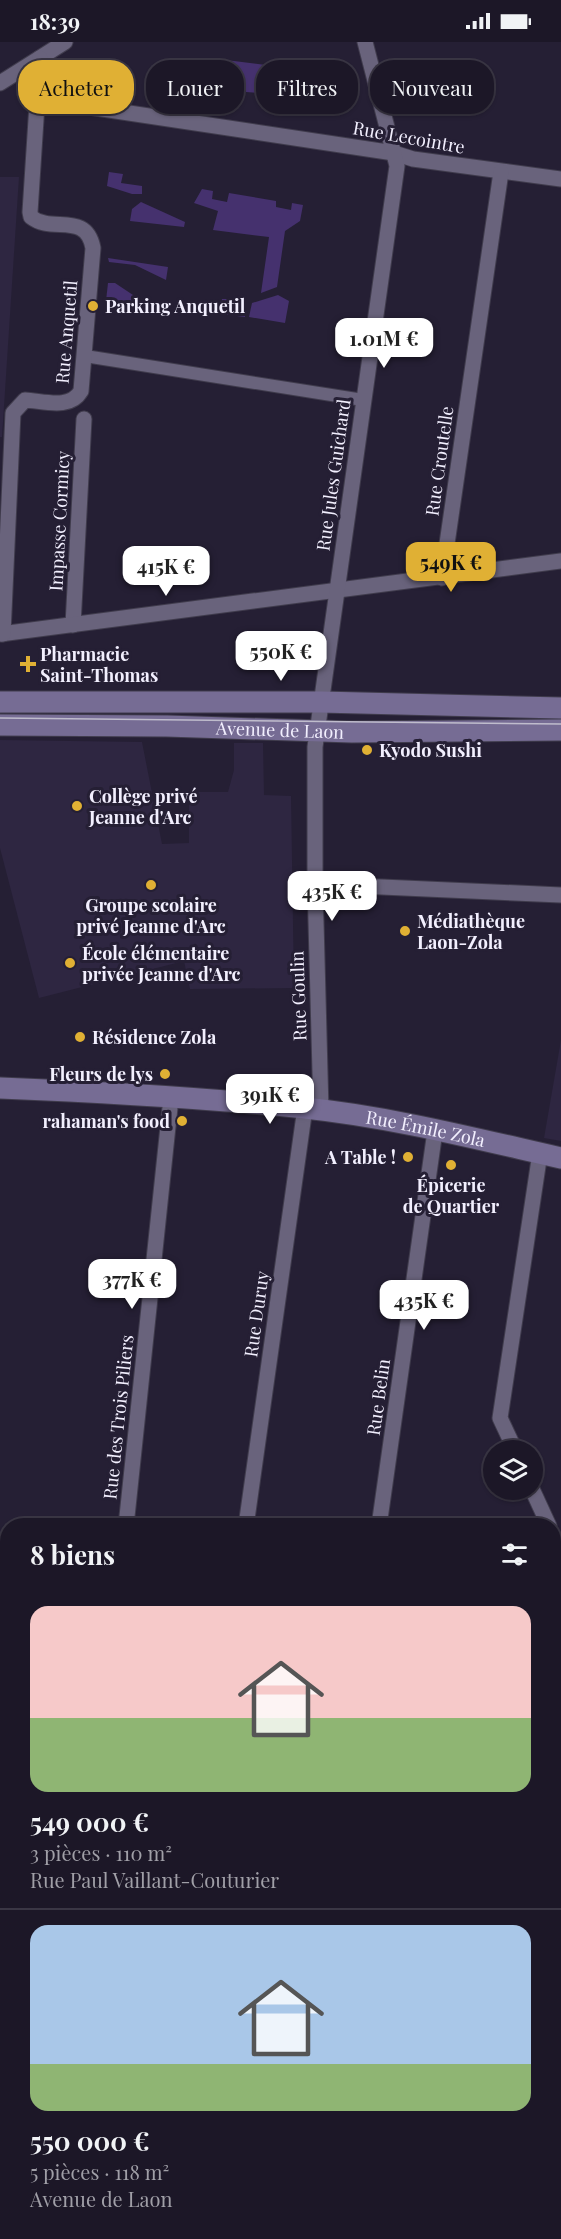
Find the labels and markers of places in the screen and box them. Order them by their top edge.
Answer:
place label: Parking Anquetil [105,294,246,318]
marker: Parking Anquetil [86,299,100,313]
pin: 1.01M € [329,318,439,369]
pin: 549K € [402,542,500,593]
pin: 415K € [117,546,215,597]
pin: 550K € [232,631,330,682]
place label: Pharmacie Saint-Thomas [40,642,158,687]
marker: Pharmacie Saint-Thomas [21,657,35,671]
place label: Kyodo Sushi [379,738,482,762]
marker: Kyodo Sushi [360,743,374,757]
place label: Collège privé Jeanne d'Arc [88,784,198,829]
marker: Collège privé Jeanne d'Arc [70,799,84,813]
pin: 435K € [283,871,381,922]
marker: Groupe scolaire privé Jeanne d'Arc [144,878,158,892]
place label: Groupe scolaire privé Jeanne d'Arc [76,893,226,938]
place label: Médiathèque Laon-Zola [417,909,525,954]
marker: Médiathèque Laon-Zola [398,924,412,938]
place label: École élémentaire privée Jeanne d'Arc [82,941,241,986]
marker: École élémentaire privée Jeanne d'Arc [63,956,77,970]
place label: Résidence Zola [92,1025,217,1049]
marker: Résidence Zola [73,1030,87,1044]
place label: Fleurs de lys [49,1062,153,1086]
marker: Fleurs de lys [158,1067,172,1081]
pin: 391K € [221,1074,319,1125]
place label: rahaman's food [43,1109,170,1133]
marker: rahaman's food [175,1114,189,1128]
place label: A Table ! [324,1145,396,1169]
marker: A Table ! [401,1150,415,1164]
marker: Épicerie de Quartier [444,1158,458,1172]
place label: Épicerie de Quartier [403,1173,500,1218]
pin: 377K € [83,1259,181,1310]
pin: 435K € [375,1280,473,1331]

